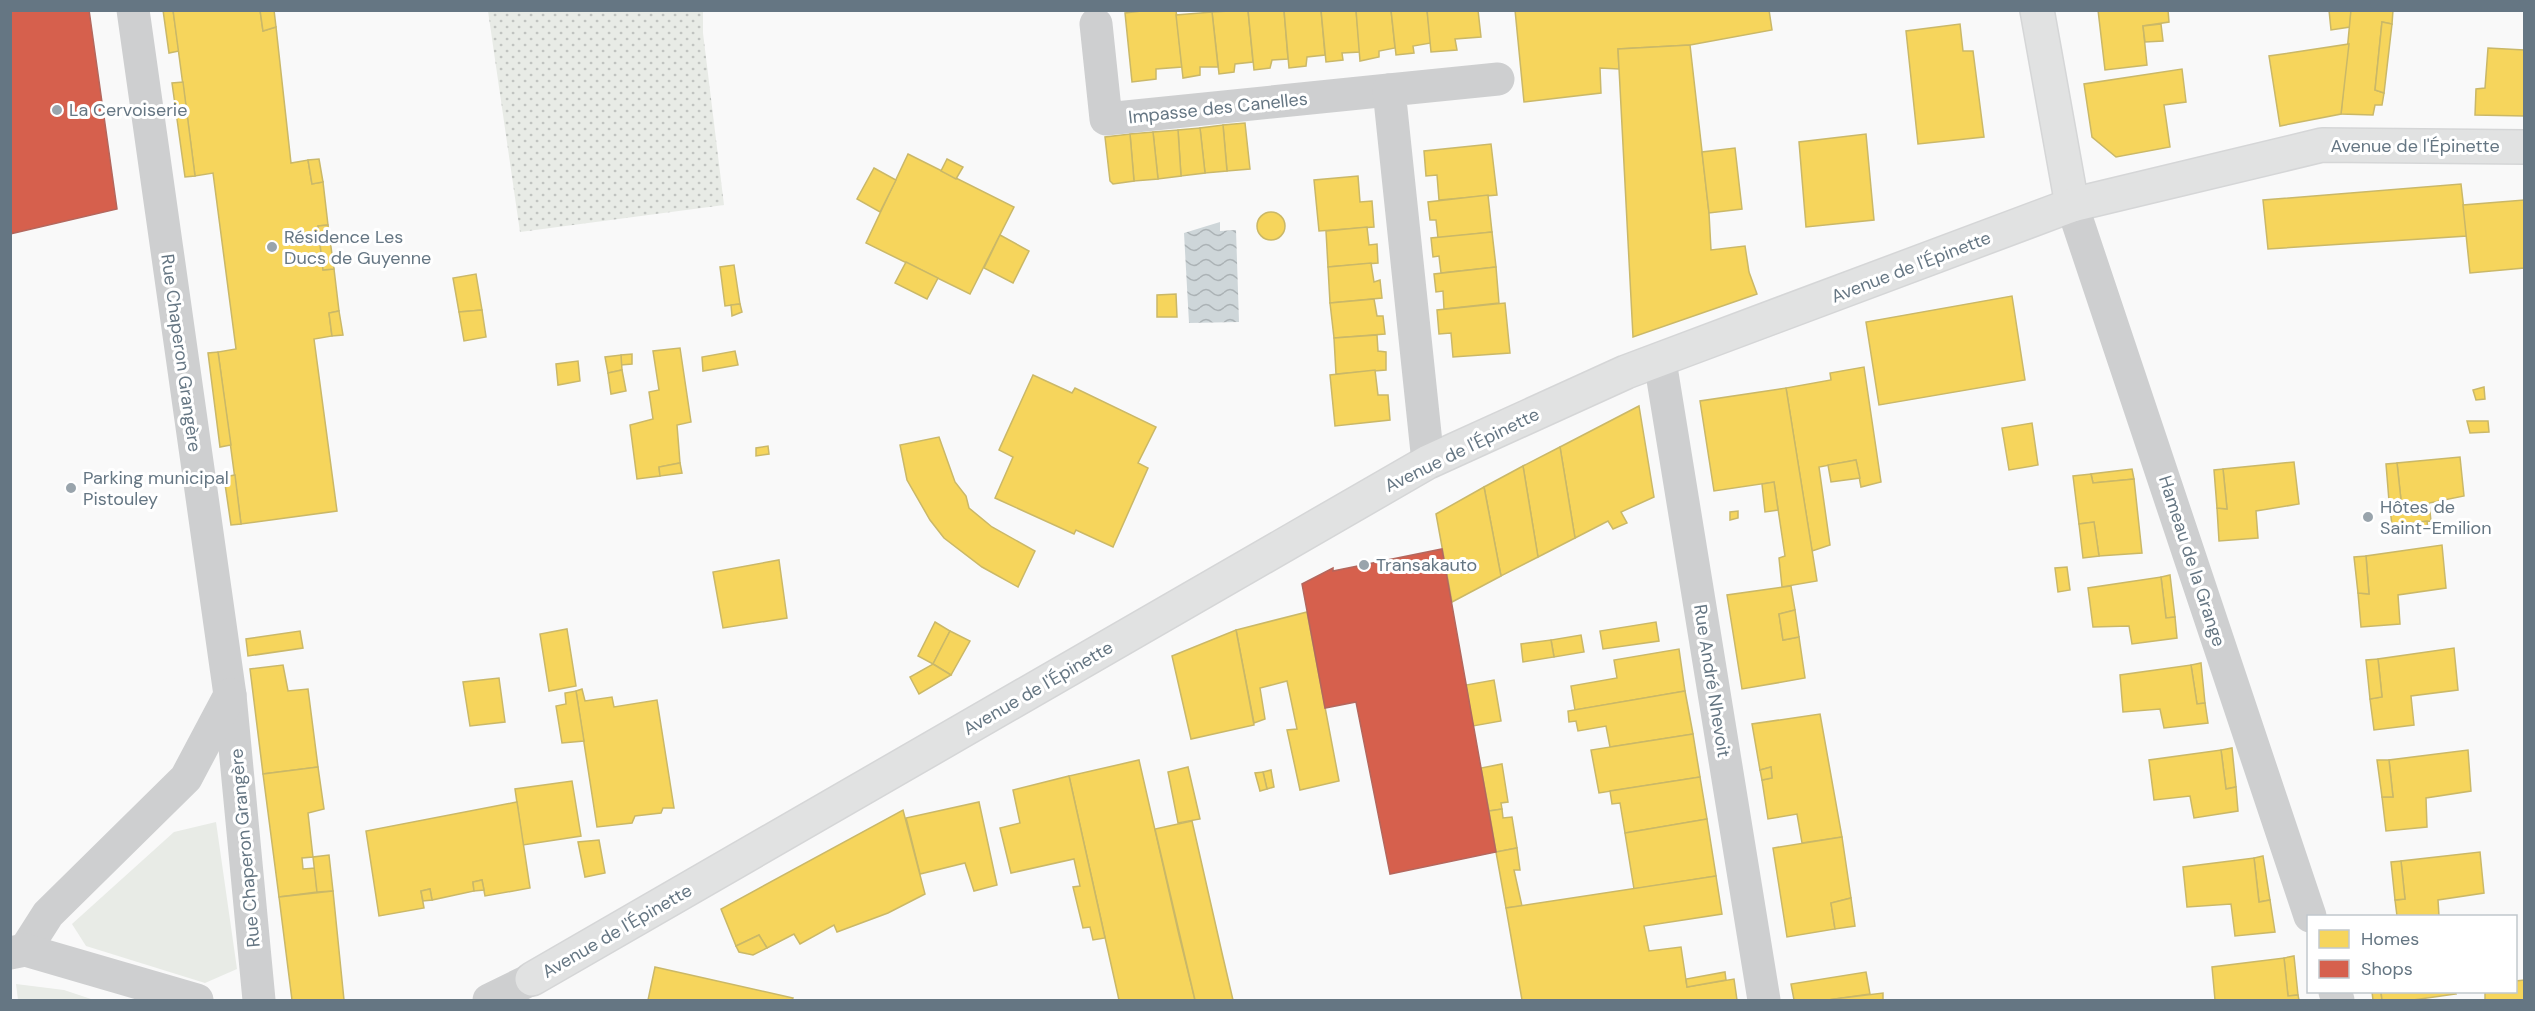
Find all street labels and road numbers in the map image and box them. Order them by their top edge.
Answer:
street label: Impasse des Canelles [1127,87,1309,129]
street label: Avenue de l'Épinette [2330,134,2500,158]
street label: Avenue de l'Épinette [1828,225,1994,309]
street label: Rue Chaperon Grangère [155,253,207,453]
street label: Avenue de l'Épinette [1381,402,1543,498]
street label: Hameau de la Grange [2153,472,2231,650]
street label: Rue André Nhevoit [1688,603,1736,759]
street label: Avenue de l'Épinette [959,635,1117,741]
street label: Rue Chaperon Grangère [224,748,266,948]
street label: Avenue de l'Épinette [538,878,696,984]

